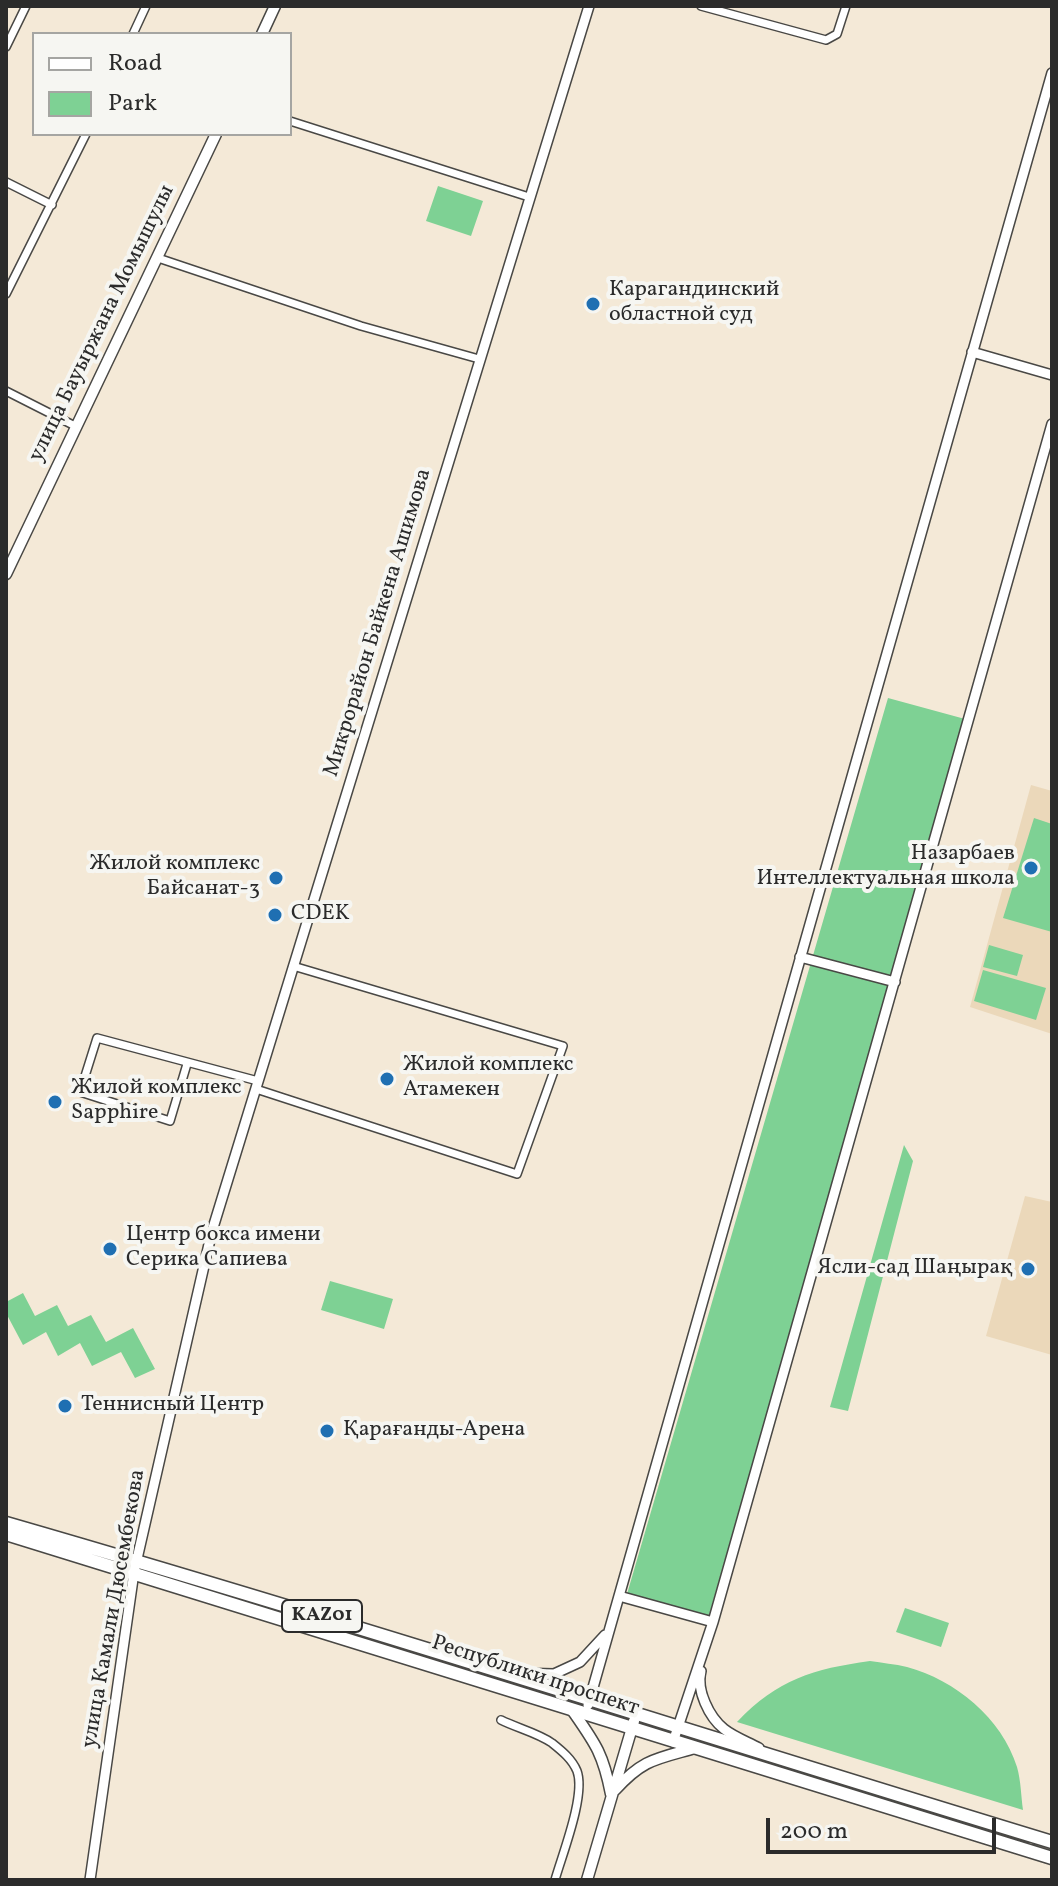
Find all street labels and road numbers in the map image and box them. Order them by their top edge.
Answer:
street label: улица Бауыржана Момышулы [24,181,182,467]
street label: Микрорайон Байкена Ашимова [319,466,439,780]
street label: улица Камали Дюсембекова [77,1468,153,1750]
road number: KАZ01 [282,1600,362,1632]
street label: Республики проспект [428,1631,642,1723]

